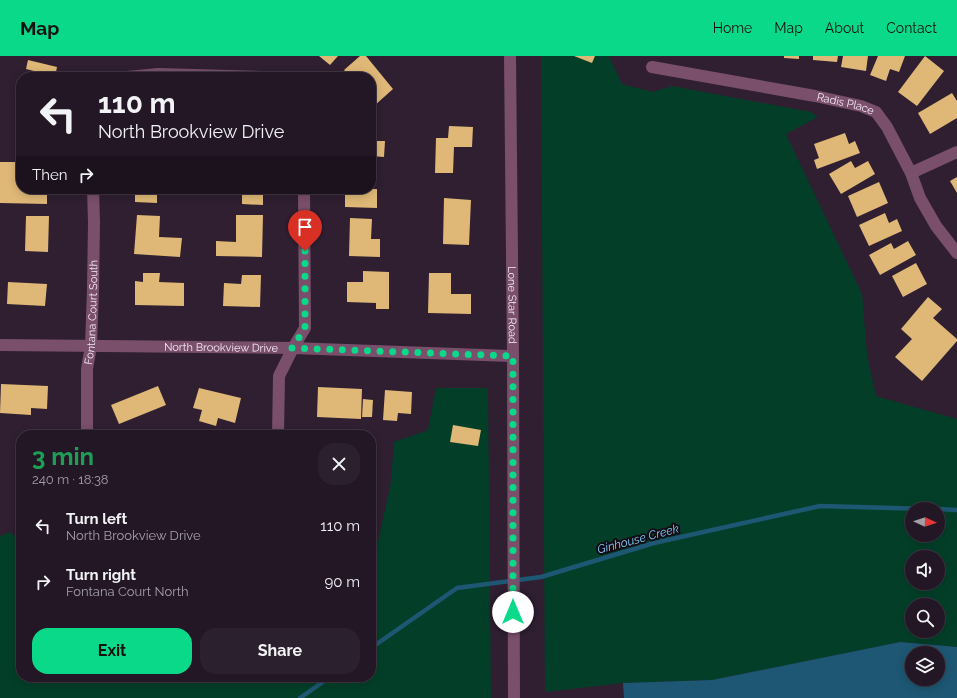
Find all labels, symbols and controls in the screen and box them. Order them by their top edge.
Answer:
text: Map [20,17,59,39]
text: Home [713,20,752,36]
text: Map [774,20,803,36]
text: About [825,20,864,36]
text: Contact [886,20,937,36]
text: 110 m [98,87,176,120]
icon: left [32,88,84,140]
street label: Radis Place [816,90,877,117]
text: North Brookview Drive [98,121,284,142]
icon: right [75,164,97,186]
text: Then [32,166,67,184]
pin [288,210,322,251]
icon: arrive [294,216,316,238]
street label: Fontana Court South [81,260,100,366]
street label: Lone Star Road [506,266,519,344]
street label: North Brookview Drive [164,340,279,354]
text: 3 min [32,442,94,471]
button: close [318,443,360,485]
text: 240 m · 18:38 [32,472,109,487]
north arrow [905,502,945,542]
map controls [905,502,945,686]
text: Turn left [66,510,127,528]
icon: left [32,515,54,537]
text: 110 m [320,517,360,535]
water label: Ginhouse Creek [596,521,681,557]
text: North Brookview Drive [66,528,201,543]
button: sound [905,550,945,590]
text: Turn right [66,566,136,584]
icon: right [32,571,54,593]
text: 90 m [324,573,360,591]
text: Fontana Court North [66,584,189,599]
position arrow [492,591,534,633]
button: search [905,598,945,638]
button: Exit [32,628,192,674]
button: Share [200,628,360,674]
button: layers [905,646,945,686]

